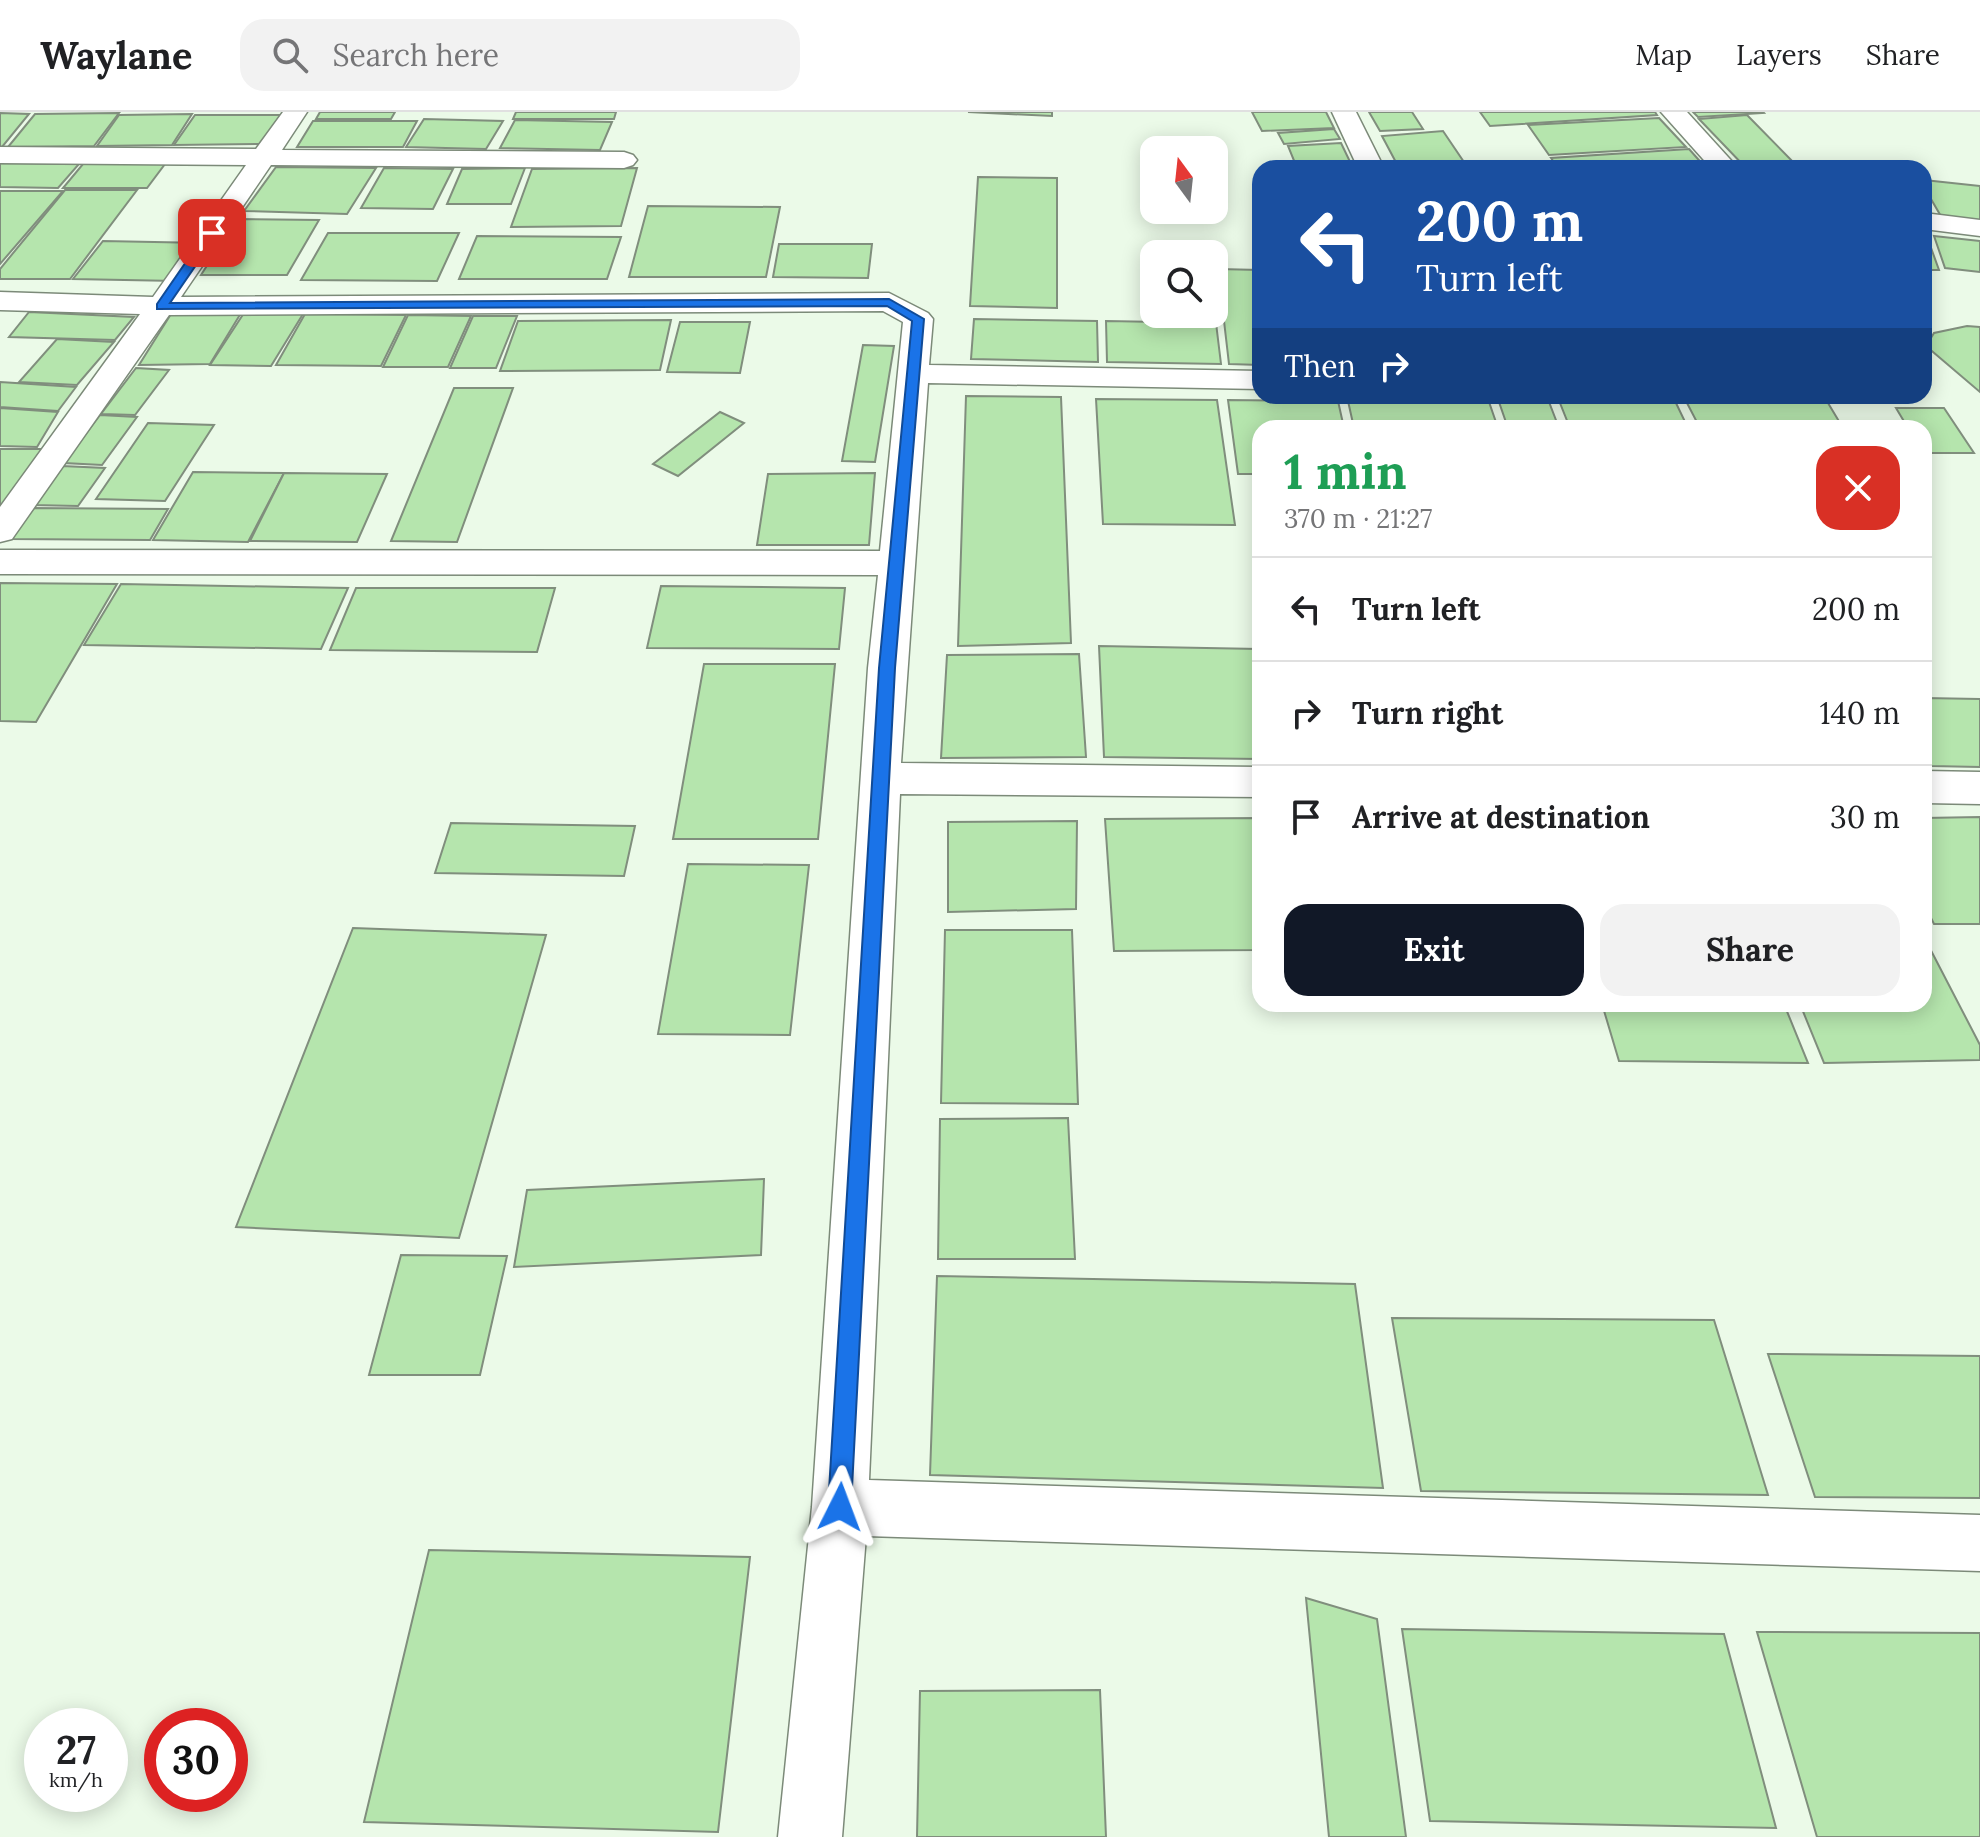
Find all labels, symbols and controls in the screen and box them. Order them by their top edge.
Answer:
search box [240,19,800,91]
text: Waylane [40,31,192,79]
icon: search [268,33,312,77]
text: Search here [332,36,499,74]
text: Map [1635,37,1692,73]
text: Layers [1736,37,1822,73]
text: Share [1866,37,1940,73]
north arrow [1140,136,1228,224]
map controls [1140,136,1228,328]
text: 200 m [1416,185,1583,256]
icon: left [1284,192,1388,296]
pin [178,199,246,267]
icon: arrive [190,211,234,255]
button: search [1140,240,1228,328]
text: Turn left [1416,255,1563,301]
icon: right [1372,344,1416,388]
text: Then [1284,347,1356,385]
text: 1 min [1284,441,1407,502]
button: close [1816,446,1900,530]
text: 370 m · 21:27 [1284,502,1432,535]
icon: left [1284,587,1328,631]
text: Turn left [1352,590,1480,628]
text: 200 m [1812,590,1900,628]
icon: right [1284,691,1328,735]
text: Turn right [1352,694,1503,732]
text: 140 m [1819,694,1900,732]
icon: arrive [1284,795,1328,839]
text: Arrive at destination [1352,798,1650,836]
text: 30 m [1830,798,1900,836]
button: Exit [1284,904,1584,996]
button: Share [1600,904,1900,996]
position arrow [798,1465,882,1549]
speed limit sign: 30 [144,1708,248,1812]
text: 27 [56,1724,96,1775]
text: km/h [49,1767,103,1792]

